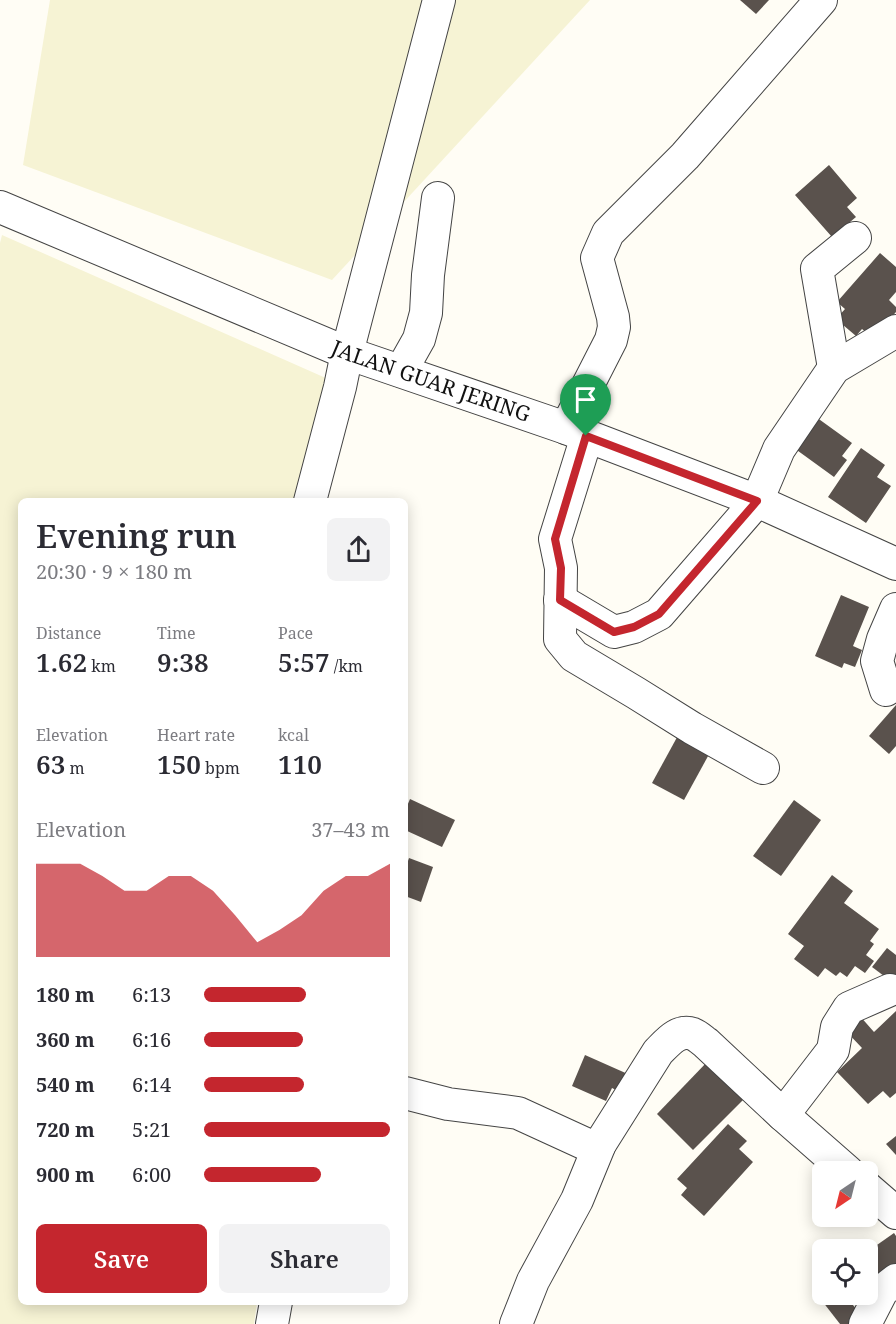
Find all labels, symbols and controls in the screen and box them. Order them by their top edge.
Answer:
street label: JALAN GUAR JERING [327,333,534,428]
pin [560,374,611,436]
icon: arrive [569,383,602,416]
text: Evening run [36,513,237,558]
button: share [327,518,390,581]
text: 20:30 · 9 × 180 m [36,558,192,585]
text: Distance [36,622,101,644]
text: Time [157,622,196,644]
text: Pace [278,622,313,644]
text: 1.62 [36,644,87,680]
text: 9:38 [157,644,209,680]
text: 5:57 [278,644,330,680]
text: km [87,655,116,677]
text: /km [330,655,363,677]
text: Elevation [36,724,108,746]
text: Heart rate [157,724,235,746]
text: kcal [278,724,309,746]
text: 63 [36,746,65,782]
text: 150 [157,746,201,782]
text: 110 [278,746,322,782]
text: m [65,757,85,779]
text: bpm [201,757,240,779]
text: Elevation [36,816,126,843]
text: 37–43 m [311,816,390,843]
text: 180 m [36,981,95,1008]
text: 6:13 [132,981,171,1008]
text: 360 m [36,1026,95,1053]
text: 6:16 [132,1026,171,1053]
text: 540 m [36,1071,95,1098]
text: 6:14 [132,1071,171,1098]
text: 720 m [36,1116,95,1143]
text: 5:21 [132,1116,171,1143]
text: 900 m [36,1161,95,1188]
text: 6:00 [132,1161,171,1188]
north arrow [812,1161,878,1227]
map controls [812,1161,878,1305]
button: Save [36,1224,207,1293]
button: Share [219,1224,390,1293]
button: locate [812,1239,878,1305]

